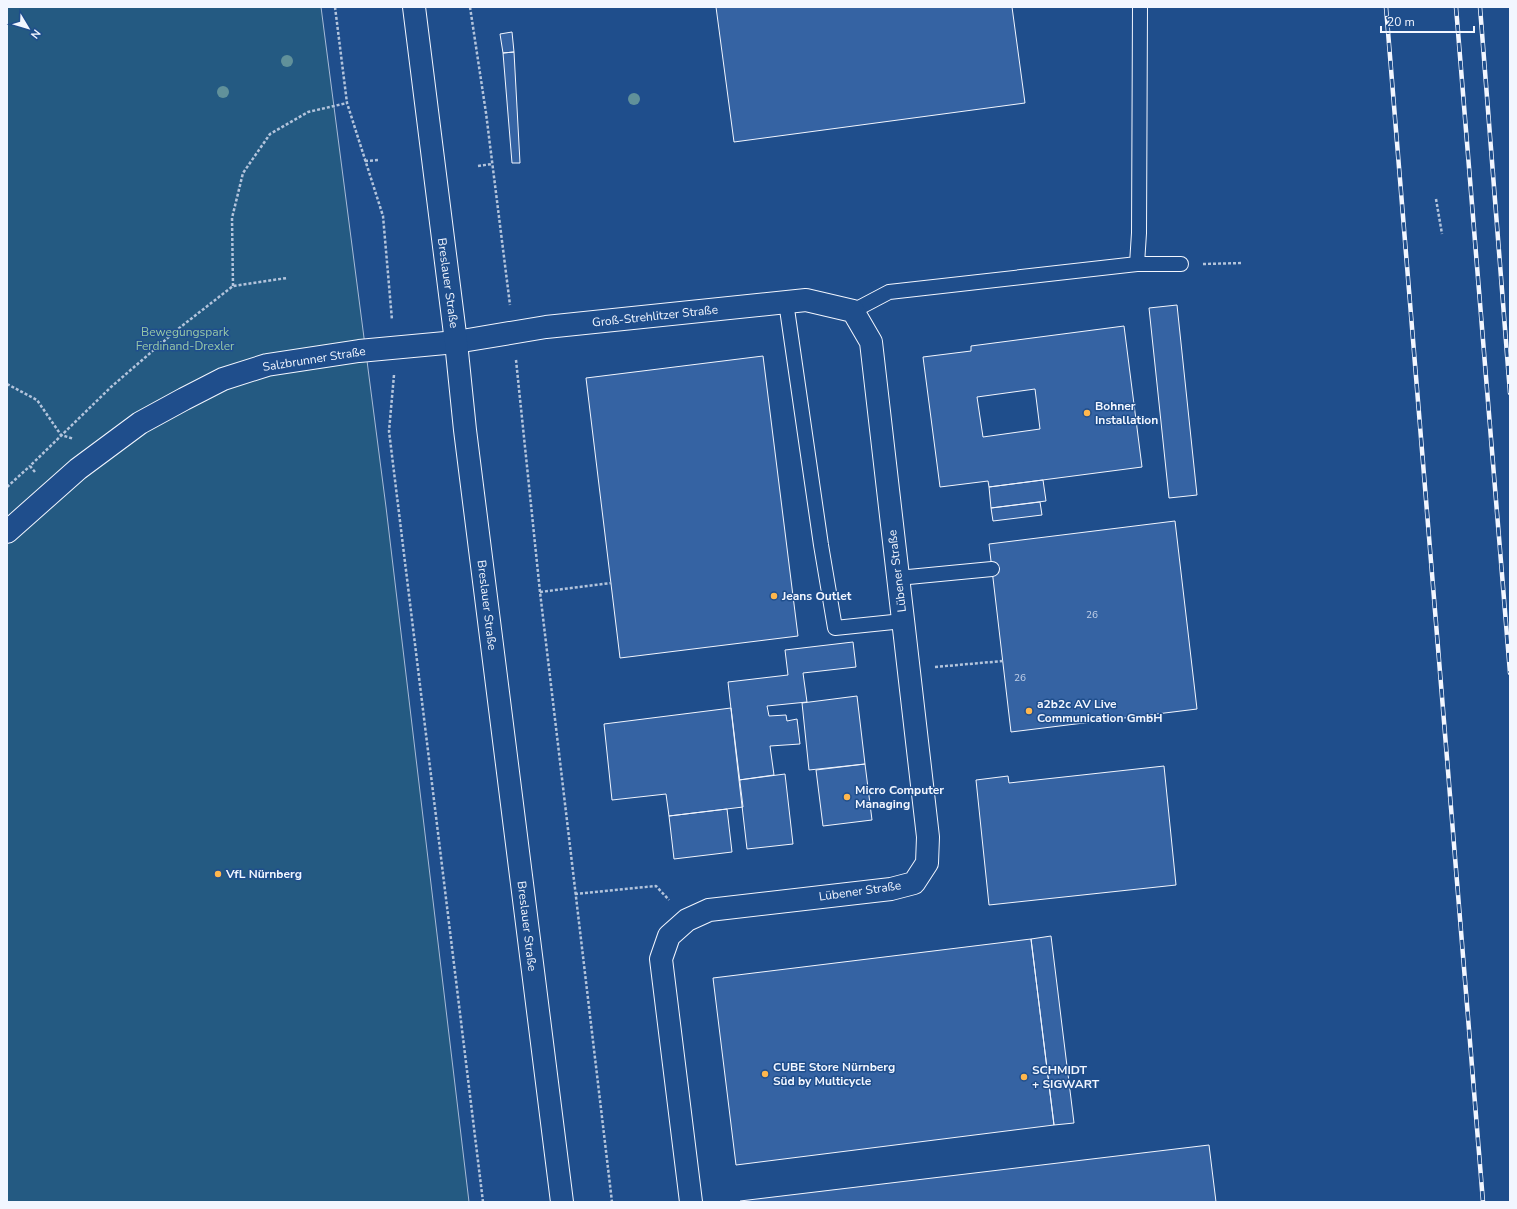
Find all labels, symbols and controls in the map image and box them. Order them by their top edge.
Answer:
north arrow [8,8,48,48]
scale bar [1381,8,1474,34]
text: 20 m [1387,14,1415,30]
text: N [27,26,44,42]
street label: Breslauer Straße [434,237,462,329]
street label: Groß-Strehlitzer Straße [591,301,719,331]
park label: Bewegungspark Ferdinand-Drexler [136,324,235,354]
street label: Salzbrunner Straße [261,343,367,375]
place label: Bohner Installation [1095,398,1158,428]
marker: Bohner Installation [1082,408,1092,418]
street label: Lübener Straße [884,529,910,613]
street label: Breslauer Straße [474,559,500,651]
place label: Jeans Outlet [781,588,852,604]
marker: Jeans Outlet [769,591,779,601]
house number: 26 [1086,608,1098,622]
house number: 26 [1014,671,1026,685]
place label: a2b2c AV Live Communication GmbH [1037,696,1163,726]
marker: a2b2c AV Live Communication GmbH [1024,706,1034,716]
place label: Micro Computer Managing [855,782,944,812]
marker: Micro Computer Managing [842,792,852,802]
place label: VfL Nürnberg [225,866,302,882]
marker: VfL Nürnberg [213,869,223,879]
street label: Lübener Straße [818,877,902,905]
street label: Breslauer Straße [514,880,540,972]
place label: CUBE Store Nürnberg Süd by Multicycle [773,1059,895,1089]
place label: SCHMIDT + SIGWART [1032,1062,1100,1092]
marker: CUBE Store Nürnberg Süd by Multicycle [760,1069,770,1079]
marker: SCHMIDT + SIGWART [1019,1072,1029,1082]

